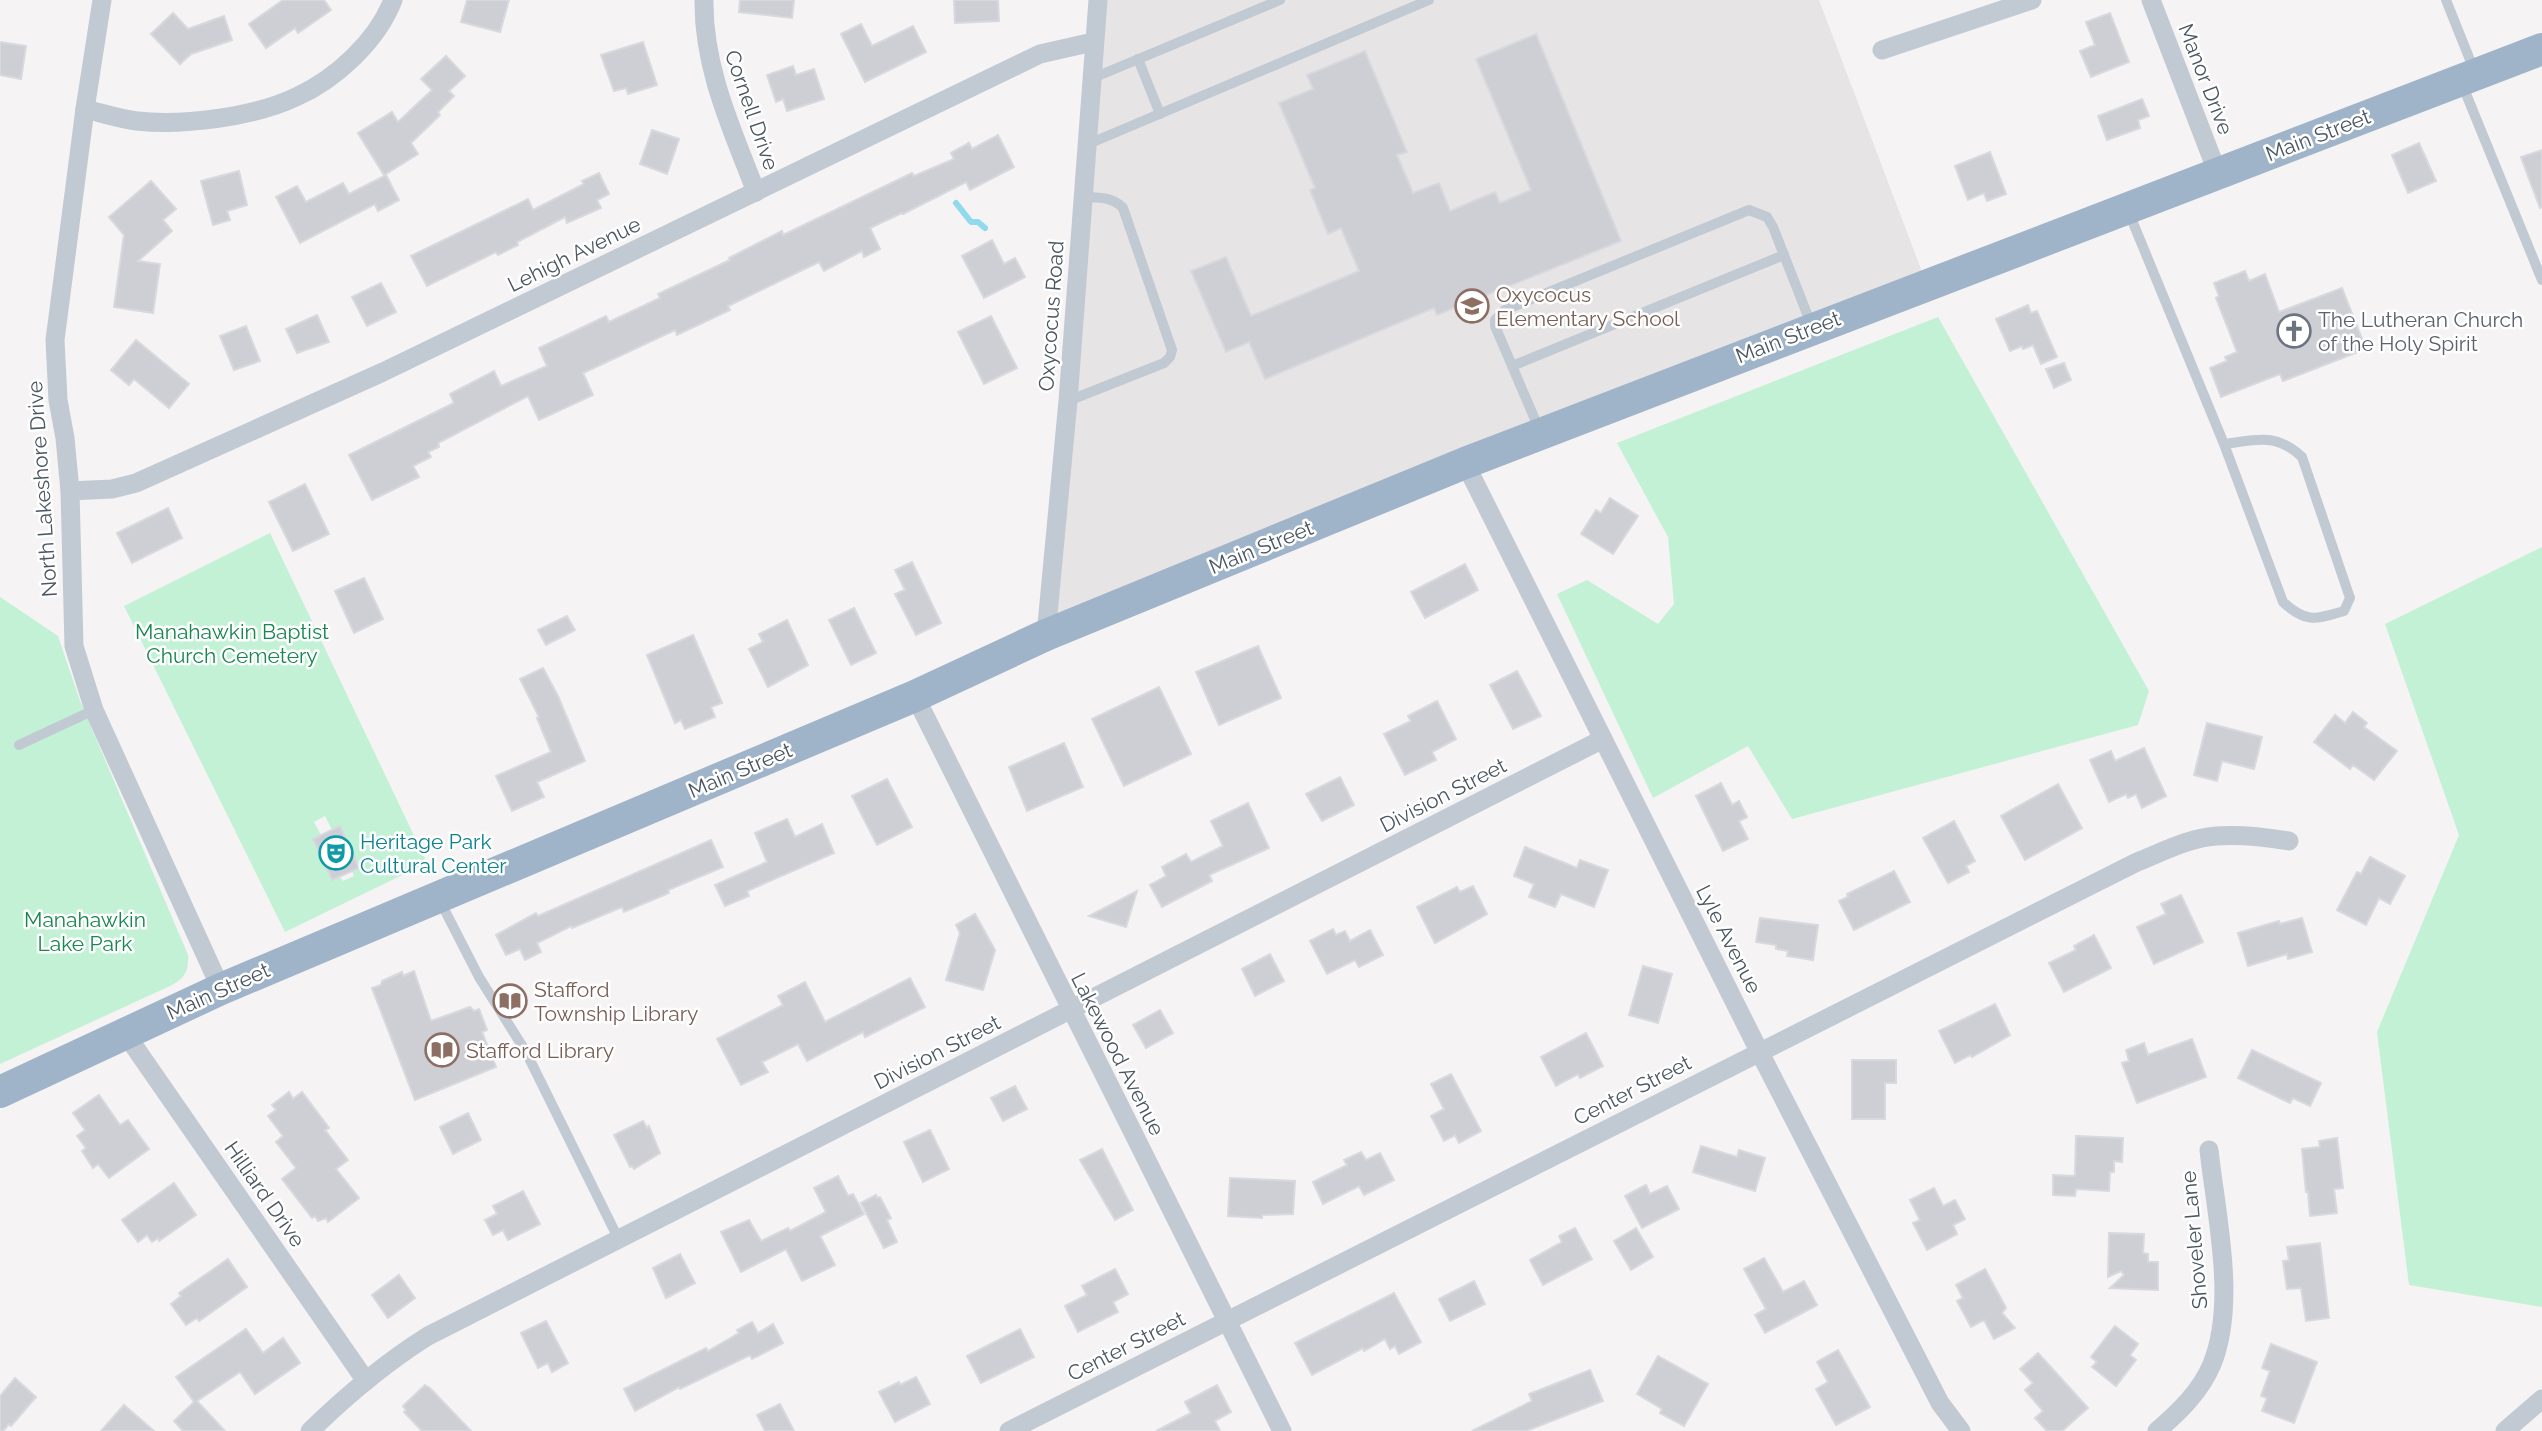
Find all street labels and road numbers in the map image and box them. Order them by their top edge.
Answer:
street label: Manor Drive [2173,20,2239,138]
street label: Cornell Drive [720,47,784,173]
street label: Main Street [2262,104,2374,166]
street label: Lehigh Avenue [503,211,645,297]
street label: Oxycocus Road [1033,240,1069,392]
street label: Main Street [1732,306,1844,368]
street label: North Lakeshore Drive [22,380,62,598]
street label: Main Street [1205,515,1317,579]
street label: Main Street [684,737,796,803]
street label: Division Street [1376,752,1510,838]
street label: Lyle Avenue [1691,881,1767,997]
street label: Main Street [163,957,273,1025]
street label: Lakewood Avenue [1066,968,1170,1140]
street label: Division Street [870,1009,1004,1095]
street label: Center Street [1569,1050,1695,1130]
street label: Hilliard Drive [219,1136,311,1252]
street label: Shoveler Lane [2175,1170,2213,1310]
street label: Center Street [1063,1306,1189,1386]

